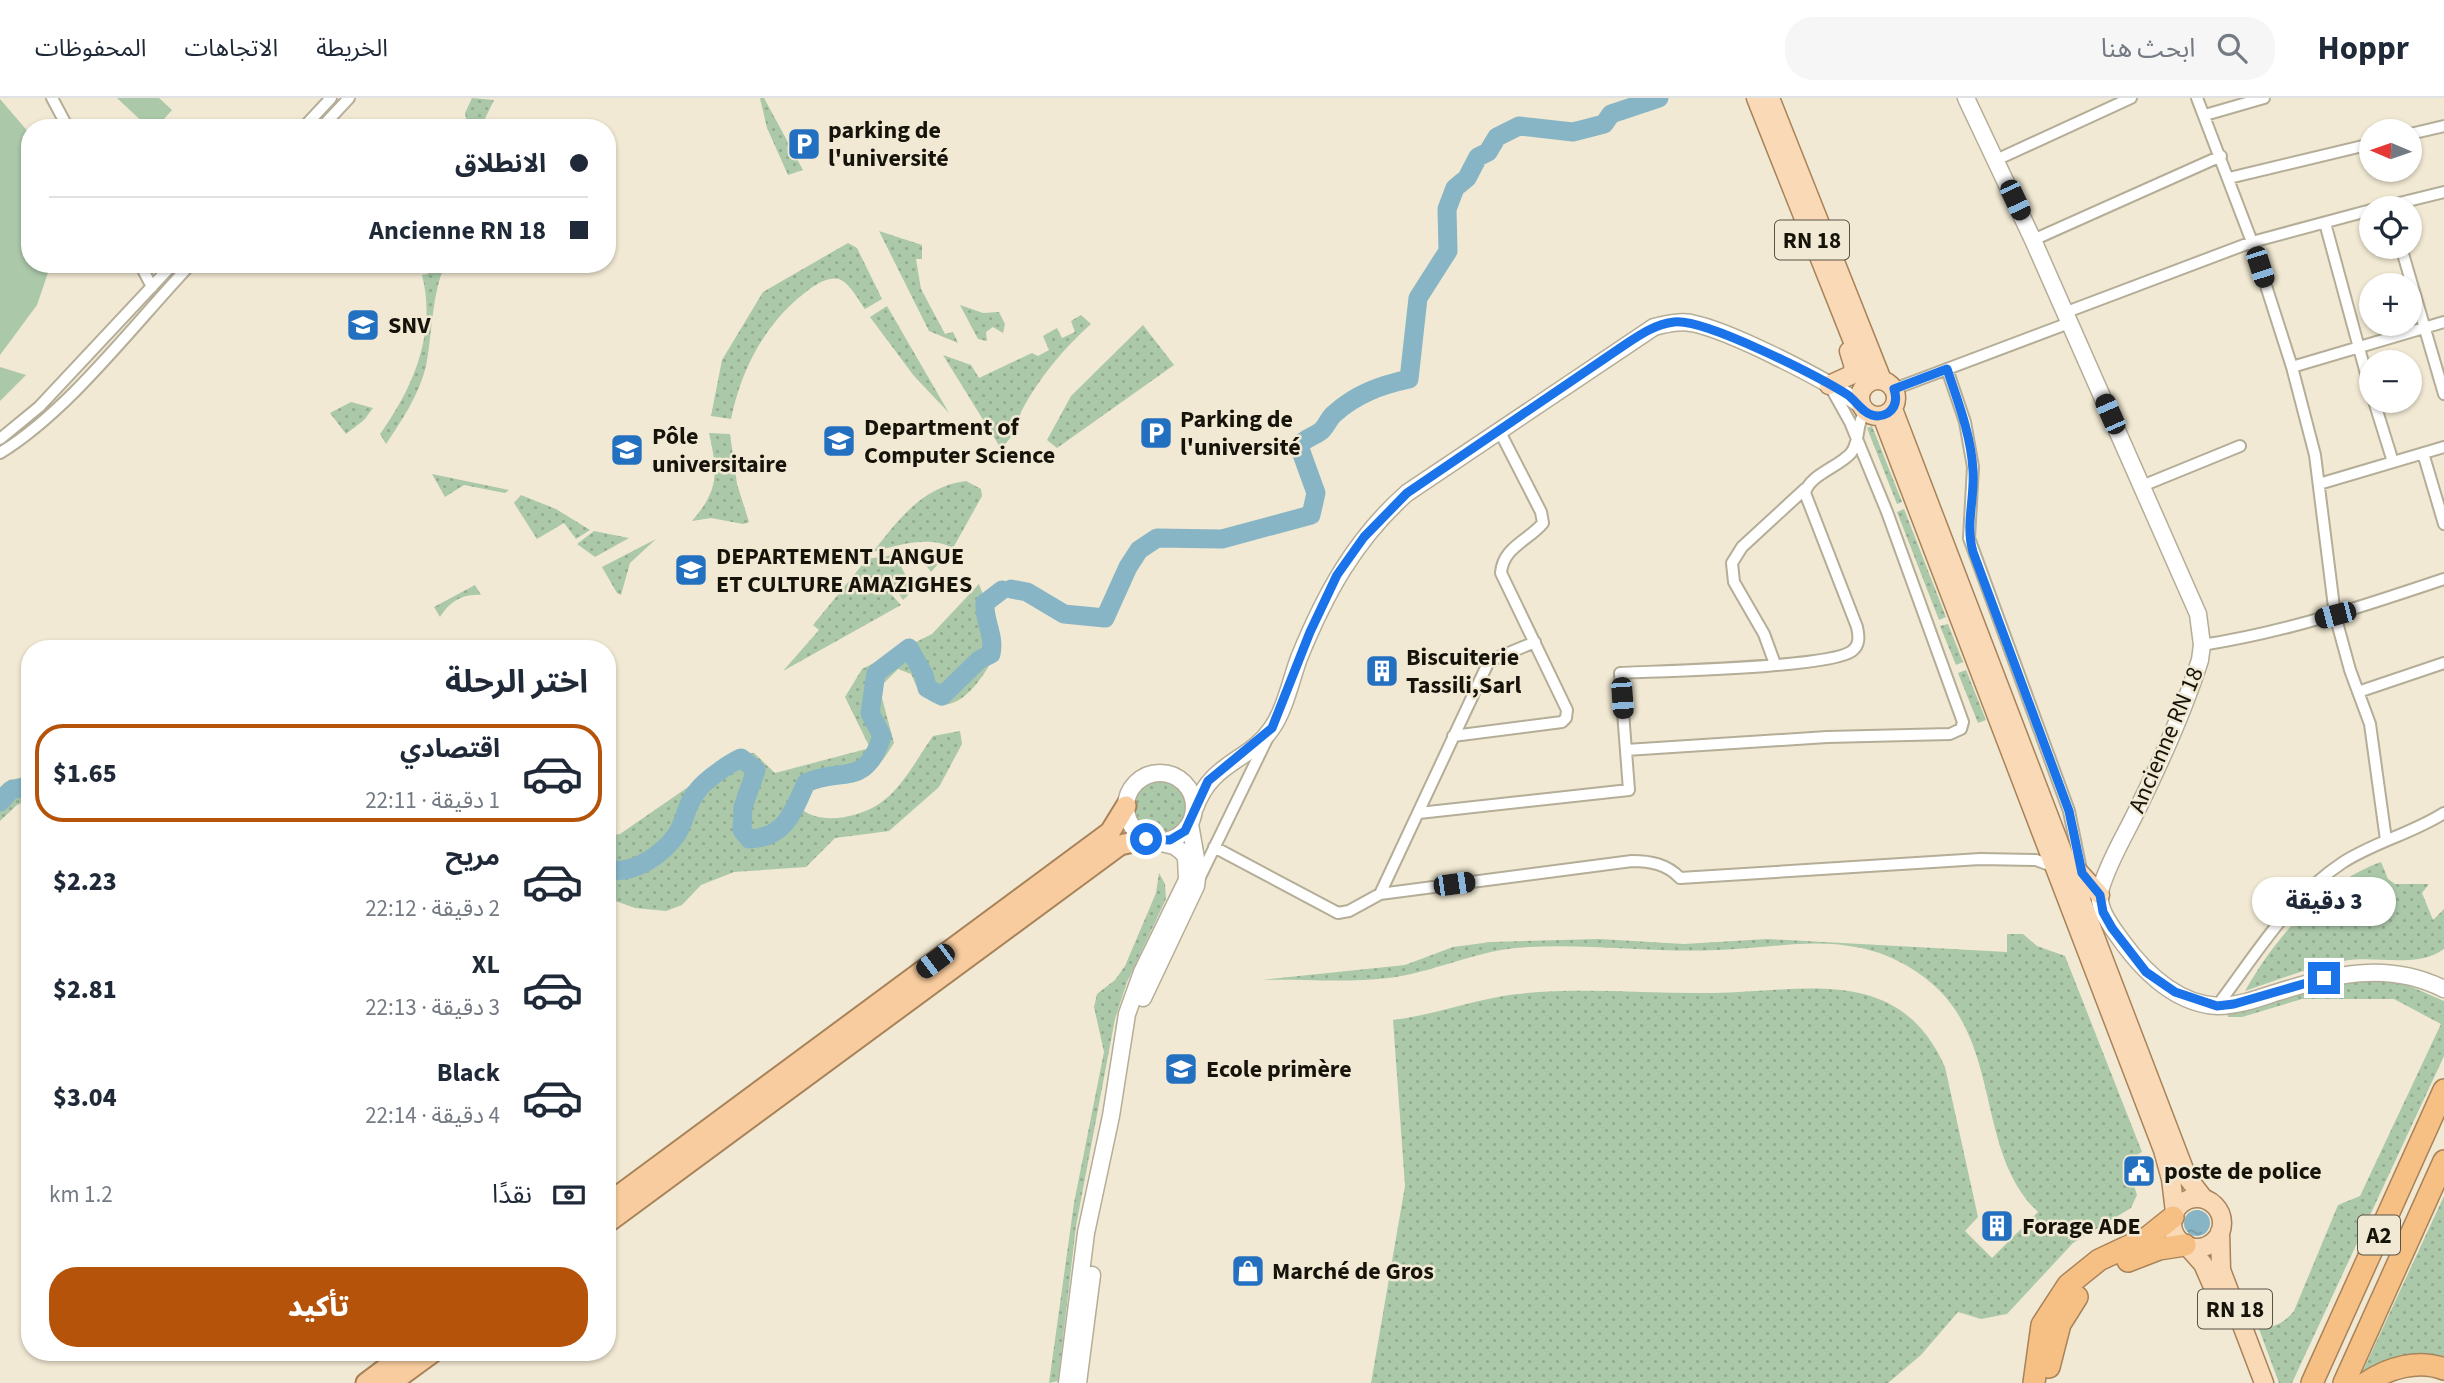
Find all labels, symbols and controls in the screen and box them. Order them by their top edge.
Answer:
search box [1785,17,2275,80]
text: Hoppr [2317,25,2409,72]
icon: search [2213,29,2251,67]
text: ابحث هنا [2101,30,2195,67]
text: المحفوظات [35,31,146,66]
text: الاتجاهات [184,31,278,66]
text: الخريطة [316,31,388,66]
place label: parking de l'université [828,113,949,176]
north arrow [2359,119,2422,182]
map controls [2359,119,2422,413]
parking icon: parking de l'université [785,125,823,163]
text: الانطلاق [455,145,546,182]
car [1997,177,2034,223]
button: locate [2359,196,2422,259]
text: Ancienne RN 18 [369,212,546,249]
road number: RN 18 [1775,220,1849,260]
car [2244,244,2277,290]
button: + [2359,273,2422,336]
school or university icon: SNV [344,306,382,344]
place label: SNV [388,308,431,343]
button: − [2359,350,2422,413]
car [2092,391,2129,437]
place label: Parking de l'université [1180,402,1301,465]
place label: Department of Computer Science [864,410,1055,473]
parking icon: Parking de l'université [1137,414,1175,452]
place label: Pôle universitaire [652,419,787,482]
school or university icon: Department of Computer Science [820,422,858,460]
school or university icon: Pôle universitaire [608,431,646,469]
place label: DEPARTEMENT LANGUE ET CULTURE AMAZIGHES [716,539,972,602]
school or university icon: DEPARTEMENT LANGUE ET CULTURE AMAZIGHES [672,551,710,589]
car [2312,599,2359,631]
place label: Biscuiterie Tassili,Sarl [1406,640,1522,703]
building icon: Biscuiterie Tassili,Sarl [1363,652,1401,690]
text: اختر الرحلة [445,659,588,705]
street label: Ancienne RN 18 [2119,661,2213,819]
car [1611,676,1634,720]
text: اقتصادي [400,730,500,767]
icon: car [521,742,584,805]
text: $1.65 [53,755,117,792]
text: 1 دقيقة · 22:11 [365,784,500,817]
route start [1130,823,1162,855]
text: مريح [445,838,500,875]
icon: car [521,850,584,913]
text: $2.23 [53,863,117,900]
car [1432,871,1477,897]
callout: 3 دقيقة [2252,876,2396,926]
text: 3 دقيقة [2286,885,2362,918]
text: 2 دقيقة · 22:12 [365,892,500,925]
car [912,940,959,982]
text: XL [472,946,500,983]
icon: car [521,958,584,1021]
route end [2308,962,2340,994]
text: $2.81 [53,971,117,1008]
text: 3 دقيقة · 22:13 [365,991,500,1024]
school or university icon: Ecole primère [1162,1050,1200,1088]
place label: Ecole primère [1206,1052,1352,1087]
text: Black [437,1054,500,1091]
icon: car [521,1066,584,1129]
text: $3.04 [53,1079,117,1116]
text: 4 دقيقة · 22:14 [365,1099,500,1132]
public building icon: poste de police [2120,1152,2158,1190]
place label: poste de police [2164,1154,2322,1189]
text: نقدًا [492,1176,532,1213]
icon: cash [550,1176,588,1214]
text: 1.2 km [49,1178,113,1211]
building icon: Forage ADE [1978,1207,2016,1245]
place label: Forage ADE [2022,1209,2141,1244]
road number: A2 [2358,1216,2400,1254]
shop icon: Marché de Gros [1229,1252,1267,1290]
place label: Marché de Gros [1272,1254,1434,1289]
button: تأكيد [49,1267,588,1347]
road number: RN 18 [2198,1290,2272,1328]

